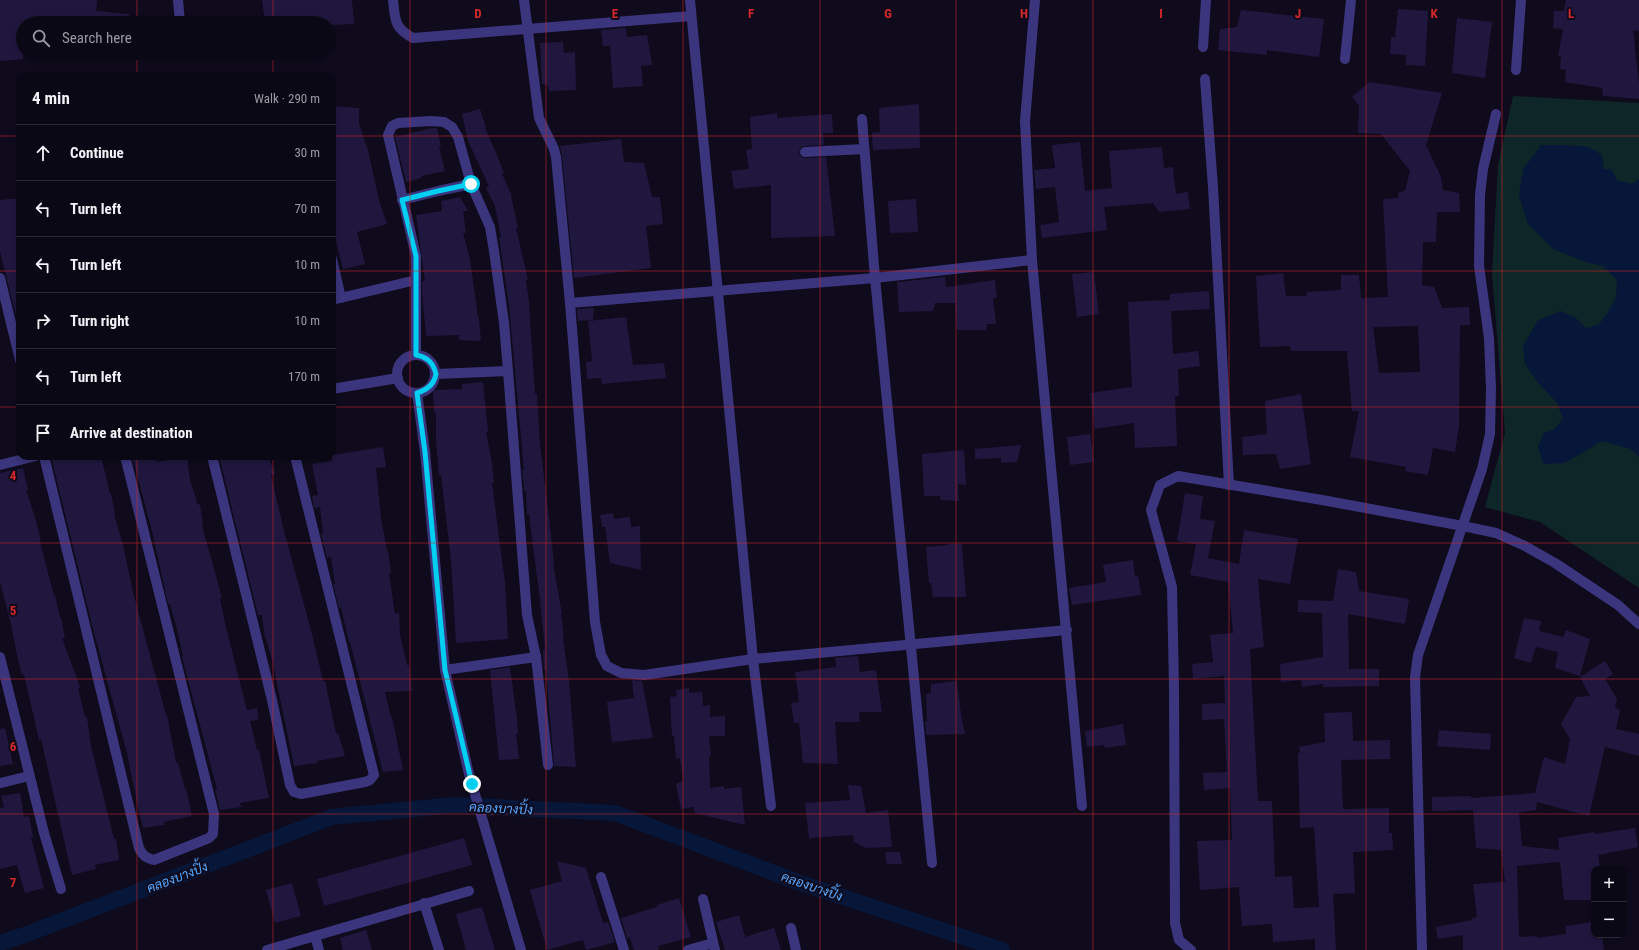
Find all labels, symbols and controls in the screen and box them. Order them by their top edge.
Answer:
text: D [474,6,482,21]
text: E [612,6,619,21]
text: F [748,6,754,21]
text: G [884,6,892,21]
text: H [1020,6,1028,21]
text: I [1159,6,1163,21]
text: J [1295,6,1301,21]
text: K [1430,6,1438,21]
text: L [1568,6,1574,21]
search box [16,16,336,60]
icon: search [30,27,52,49]
text: Search here [62,29,132,47]
text: 4 min [32,88,70,108]
text: Walk · 290 m [254,91,320,106]
icon: ahead [32,142,54,164]
text: Continue [70,144,124,162]
text: 30 m [294,145,320,160]
route start [462,175,480,193]
icon: left [32,198,54,220]
text: Turn left [70,200,121,218]
text: 70 m [294,201,320,216]
icon: left [32,254,54,276]
text: Turn left [70,256,121,274]
text: 10 m [294,257,320,272]
icon: right [32,310,54,332]
text: Turn right [70,312,129,330]
text: 10 m [294,313,320,328]
icon: left [32,366,54,388]
text: Turn left [70,368,121,386]
text: 170 m [288,369,320,384]
icon: arrive [32,422,54,444]
text: Arrive at destination [70,424,193,442]
text: 4 [10,468,17,483]
text: 5 [10,603,17,618]
text: 6 [10,739,17,754]
route end [463,775,481,793]
water label: คลองบางปิ้ง [469,794,534,818]
water label: คลองบางปิ้ง [143,854,210,896]
water label: คลองบางปิ้ง [779,864,846,904]
map controls [1591,866,1627,938]
button: + [1591,866,1627,902]
text: 7 [10,875,17,890]
button: − [1591,902,1627,938]

